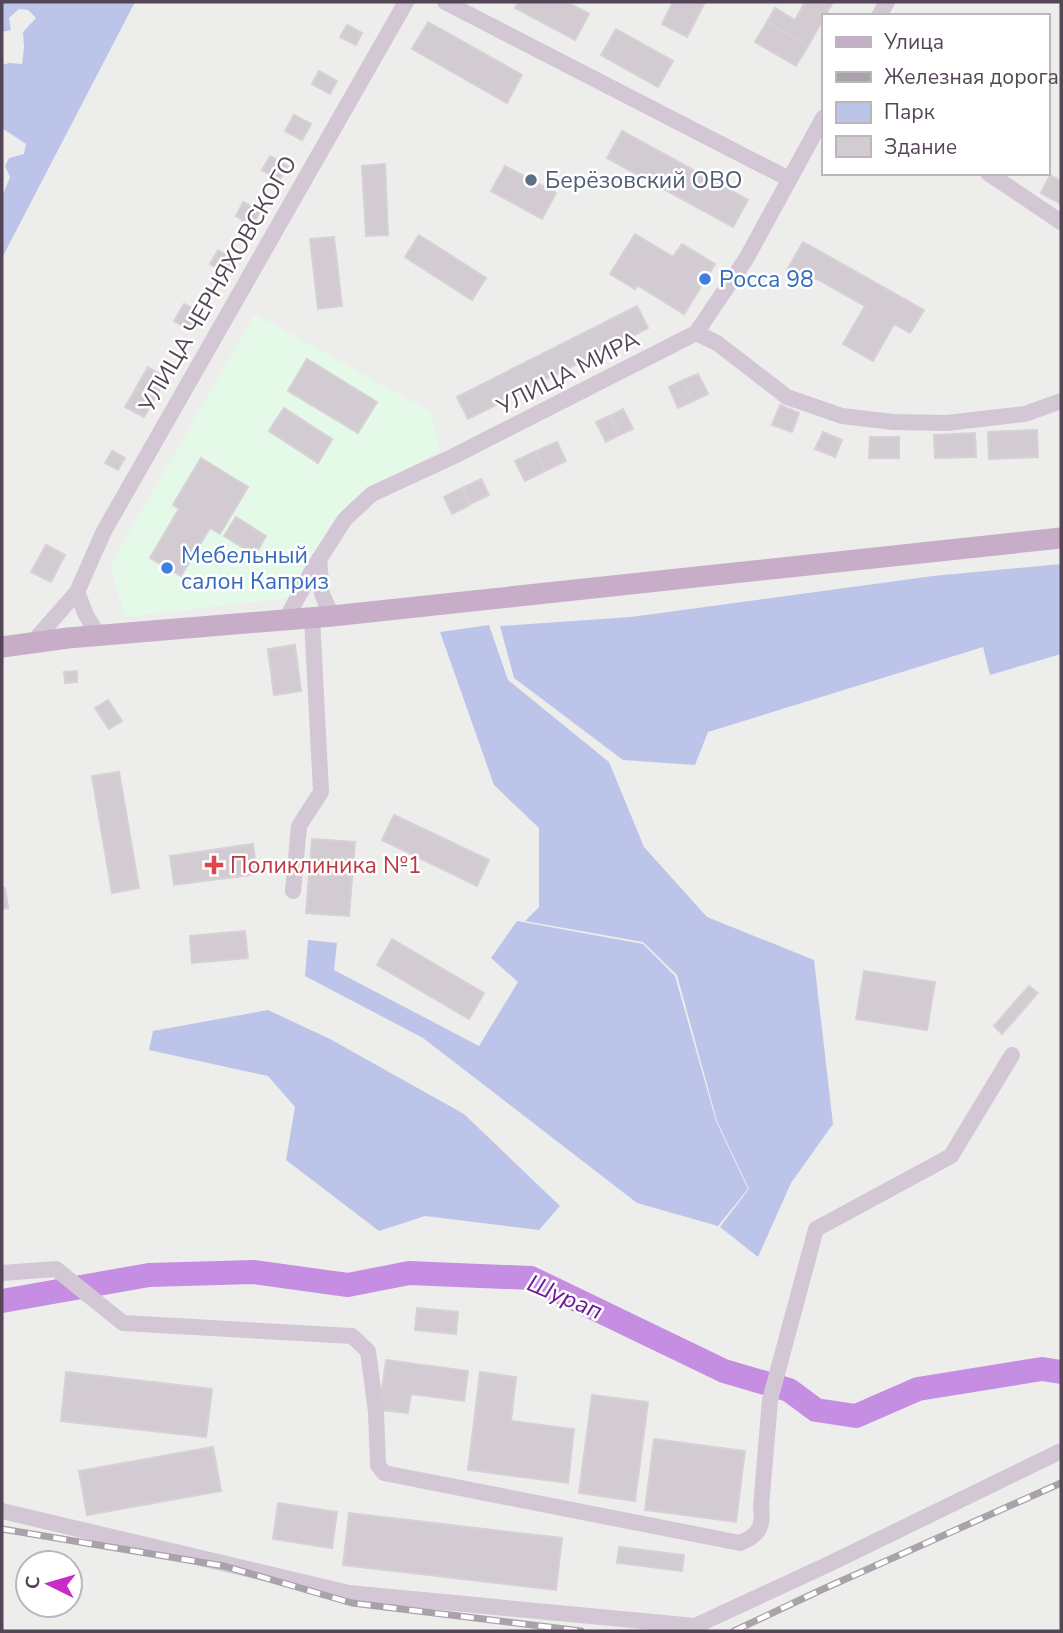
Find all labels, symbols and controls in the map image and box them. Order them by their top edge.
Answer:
legend [822,14,1049,175]
text: Улица [883,28,944,56]
text: Железная дорога [884,63,1059,91]
text: Парк [884,98,936,126]
text: Здание [884,133,957,161]
street label: УЛИЦА ЧЕРНЯХОВСКОГО [131,150,304,419]
place label: Берёзовский ОВО [545,165,742,196]
marker: Берёзовский ОВО [523,172,539,188]
place label: Росса 98 [719,264,814,295]
marker: Росса 98 [697,271,713,287]
street label: УЛИЦА МИРА [491,324,645,423]
place label: Мебельный салон Каприз [181,540,329,597]
marker: Мебельный салон Каприз [159,560,175,576]
place label: Поликлиника №1 [230,850,422,881]
marker: Поликлиника №1 [204,855,224,875]
water label: Шурап [522,1267,608,1327]
north arrow [14,1549,84,1619]
text: С [20,1575,47,1590]

